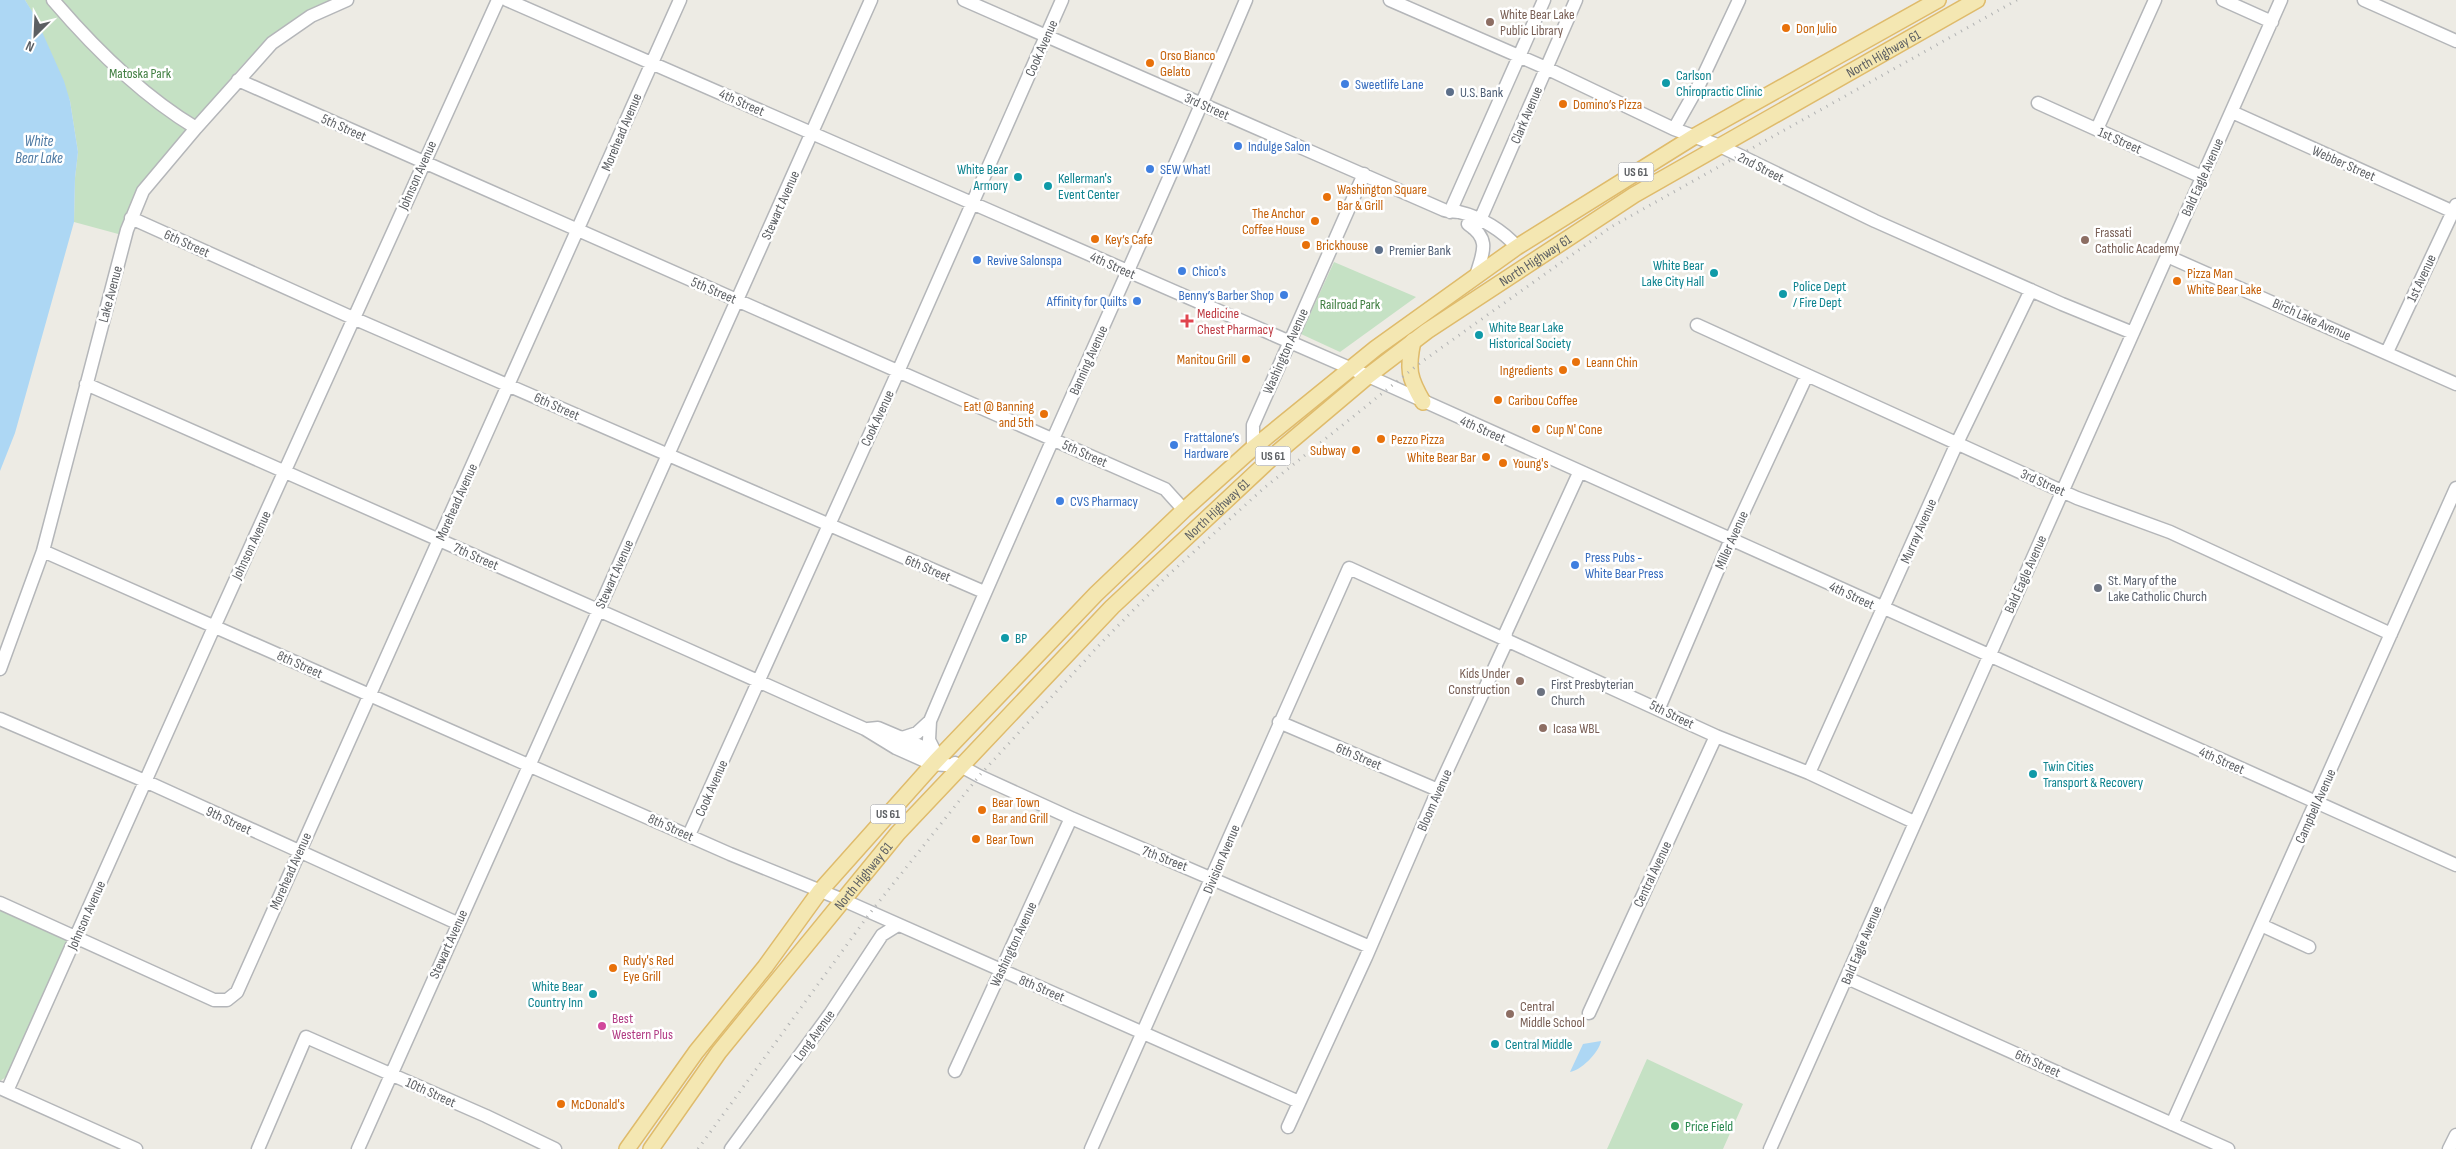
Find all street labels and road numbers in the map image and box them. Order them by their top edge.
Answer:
street label: Cook Avenue [1021,17,1061,79]
street label: North Highway 61 [1843,26,1924,82]
street label: Clark Avenue [1507,84,1546,146]
street label: 4th Street [716,85,767,120]
street label: 3rd Street [1182,89,1232,124]
street label: Morehead Avenue [597,91,645,174]
street label: 5th Street [319,110,369,145]
street label: 1st Street [2095,123,2144,158]
street label: Bald Eagle Avenue [2178,136,2227,219]
street label: Johnson Avenue [394,138,440,213]
street label: Webber Street [2309,142,2378,185]
street label: 2nd Street [1735,149,1787,186]
road number: US 61 [1618,162,1654,182]
street label: Stewart Avenue [758,168,803,242]
street label: 6th Street [161,226,212,261]
street label: North Highway 61 [1496,231,1575,290]
street label: 4th Street [1087,248,1138,283]
street label: 1st Avenue [2403,252,2440,305]
street label: Lake Avenue [95,264,126,324]
street label: 5th Street [689,273,739,308]
street label: Birch Lake Avenue [2270,295,2354,344]
street label: Washington Avenue [1259,306,1312,397]
street label: Banning Avenue [1066,323,1111,398]
street label: Cook Avenue [857,387,898,449]
street label: 6th Street [531,389,582,424]
street label: 4th Street [1457,412,1508,447]
street label: 5th Street [1060,436,1110,471]
road number: US 61 [1256,446,1290,466]
street label: Morehead Avenue [432,461,481,544]
street label: 3rd Street [2018,465,2068,500]
street label: North Highway 61 [1181,475,1253,544]
street label: Murray Avenue [1897,496,1940,566]
street label: Johnson Avenue [228,508,275,583]
street label: Miller Avenue [1711,508,1752,572]
street label: Bald Eagle Avenue [2001,533,2050,616]
street label: Stewart Avenue [592,537,637,611]
street label: 7th Street [451,539,501,574]
street label: 6th Street [902,551,953,586]
street label: 4th Street [1826,578,1877,613]
street label: 8th Street [274,647,325,682]
street label: 5th Street [1647,696,1697,733]
street label: 6th Street [1333,739,1384,774]
street label: 4th Street [2196,743,2247,778]
street label: Cook Avenue [691,757,731,819]
street label: Campbell Avenue [2291,766,2339,846]
street label: Bloom Avenue [1413,767,1456,834]
street label: 9th Street [203,803,254,838]
road number: US 61 [870,804,906,824]
street label: 8th Street [645,810,696,845]
street label: Division Avenue [1199,822,1244,896]
street label: Morehead Avenue [266,830,315,913]
street label: Central Avenue [1630,838,1675,910]
street label: North Highway 61 [831,839,896,914]
street label: 7th Street [1139,842,1190,875]
street label: Johnson Avenue [63,878,109,953]
street label: Washington Avenue [986,899,1041,989]
street label: Bald Eagle Avenue [1837,903,1886,987]
street label: Stewart Avenue [426,907,471,981]
street label: 8th Street [1016,971,1067,1006]
street label: Long Avenue [790,1006,839,1064]
street label: 6th Street [2012,1046,2063,1081]
street label: 10th Street [403,1074,459,1111]

